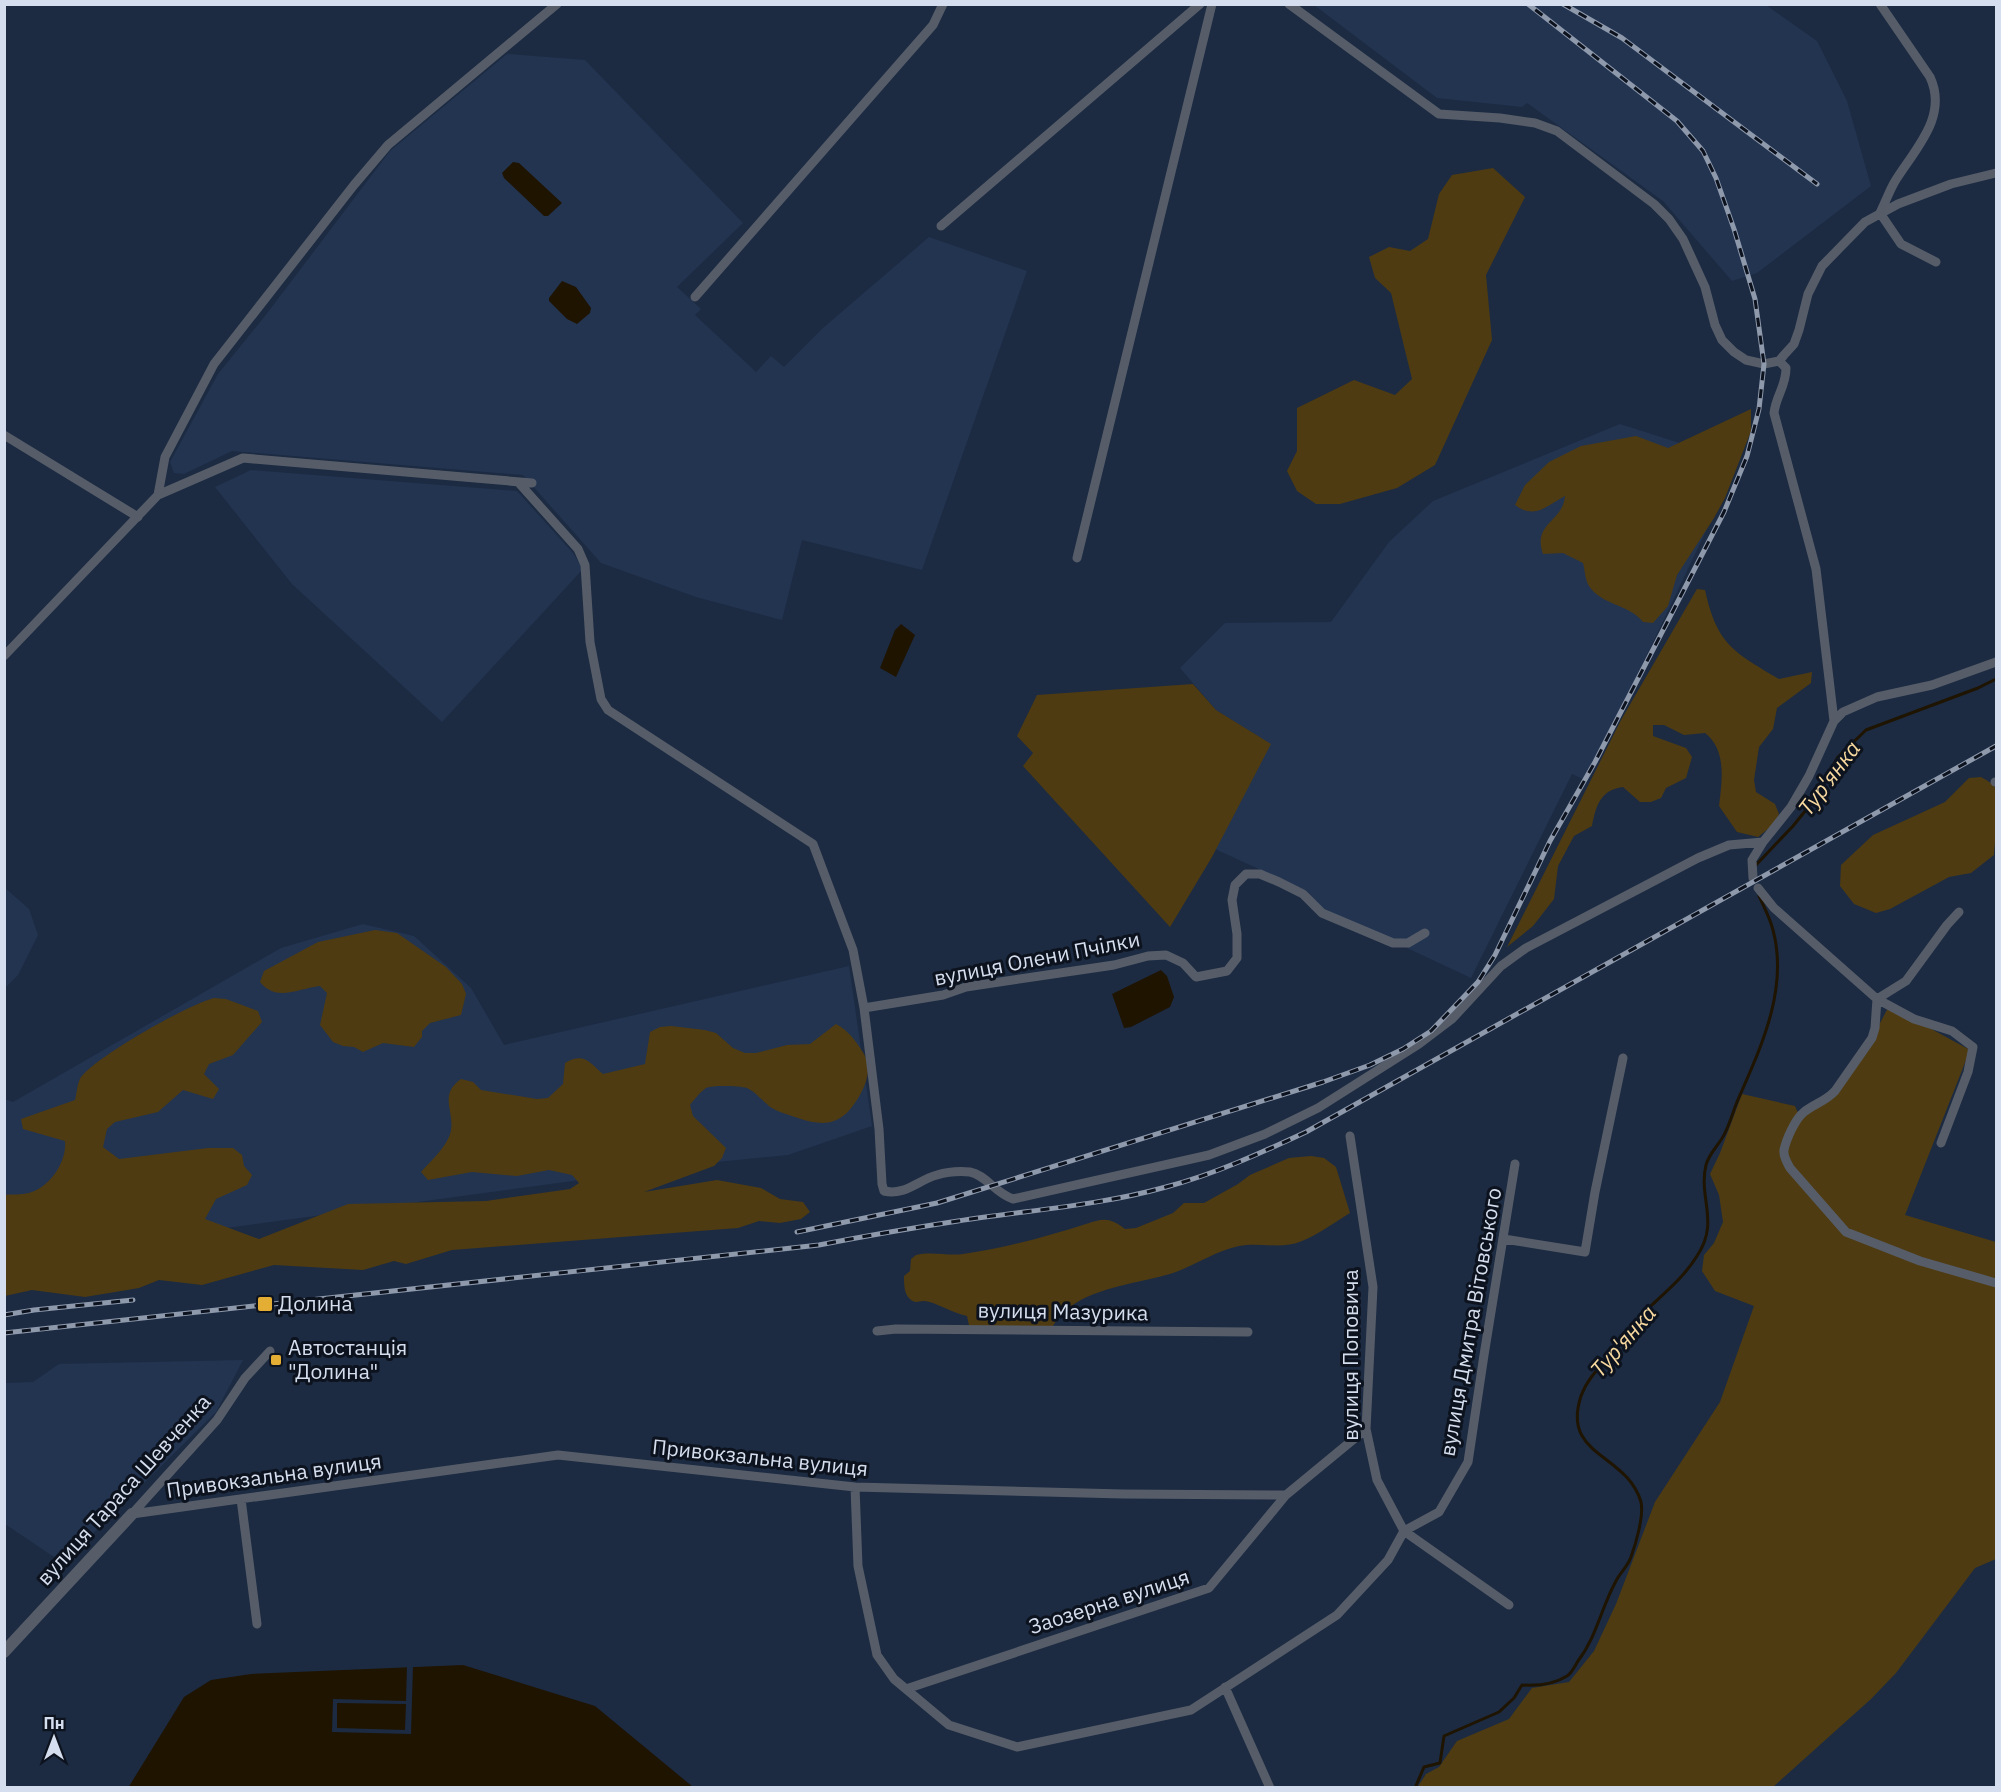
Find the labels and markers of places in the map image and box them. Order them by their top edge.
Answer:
place label: Долина [278,1289,353,1317]
marker: Долина [256,1295,274,1313]
place label: Автостанція "Долина" [288,1333,407,1385]
marker: Автостанція "Долина" [269,1353,283,1367]

